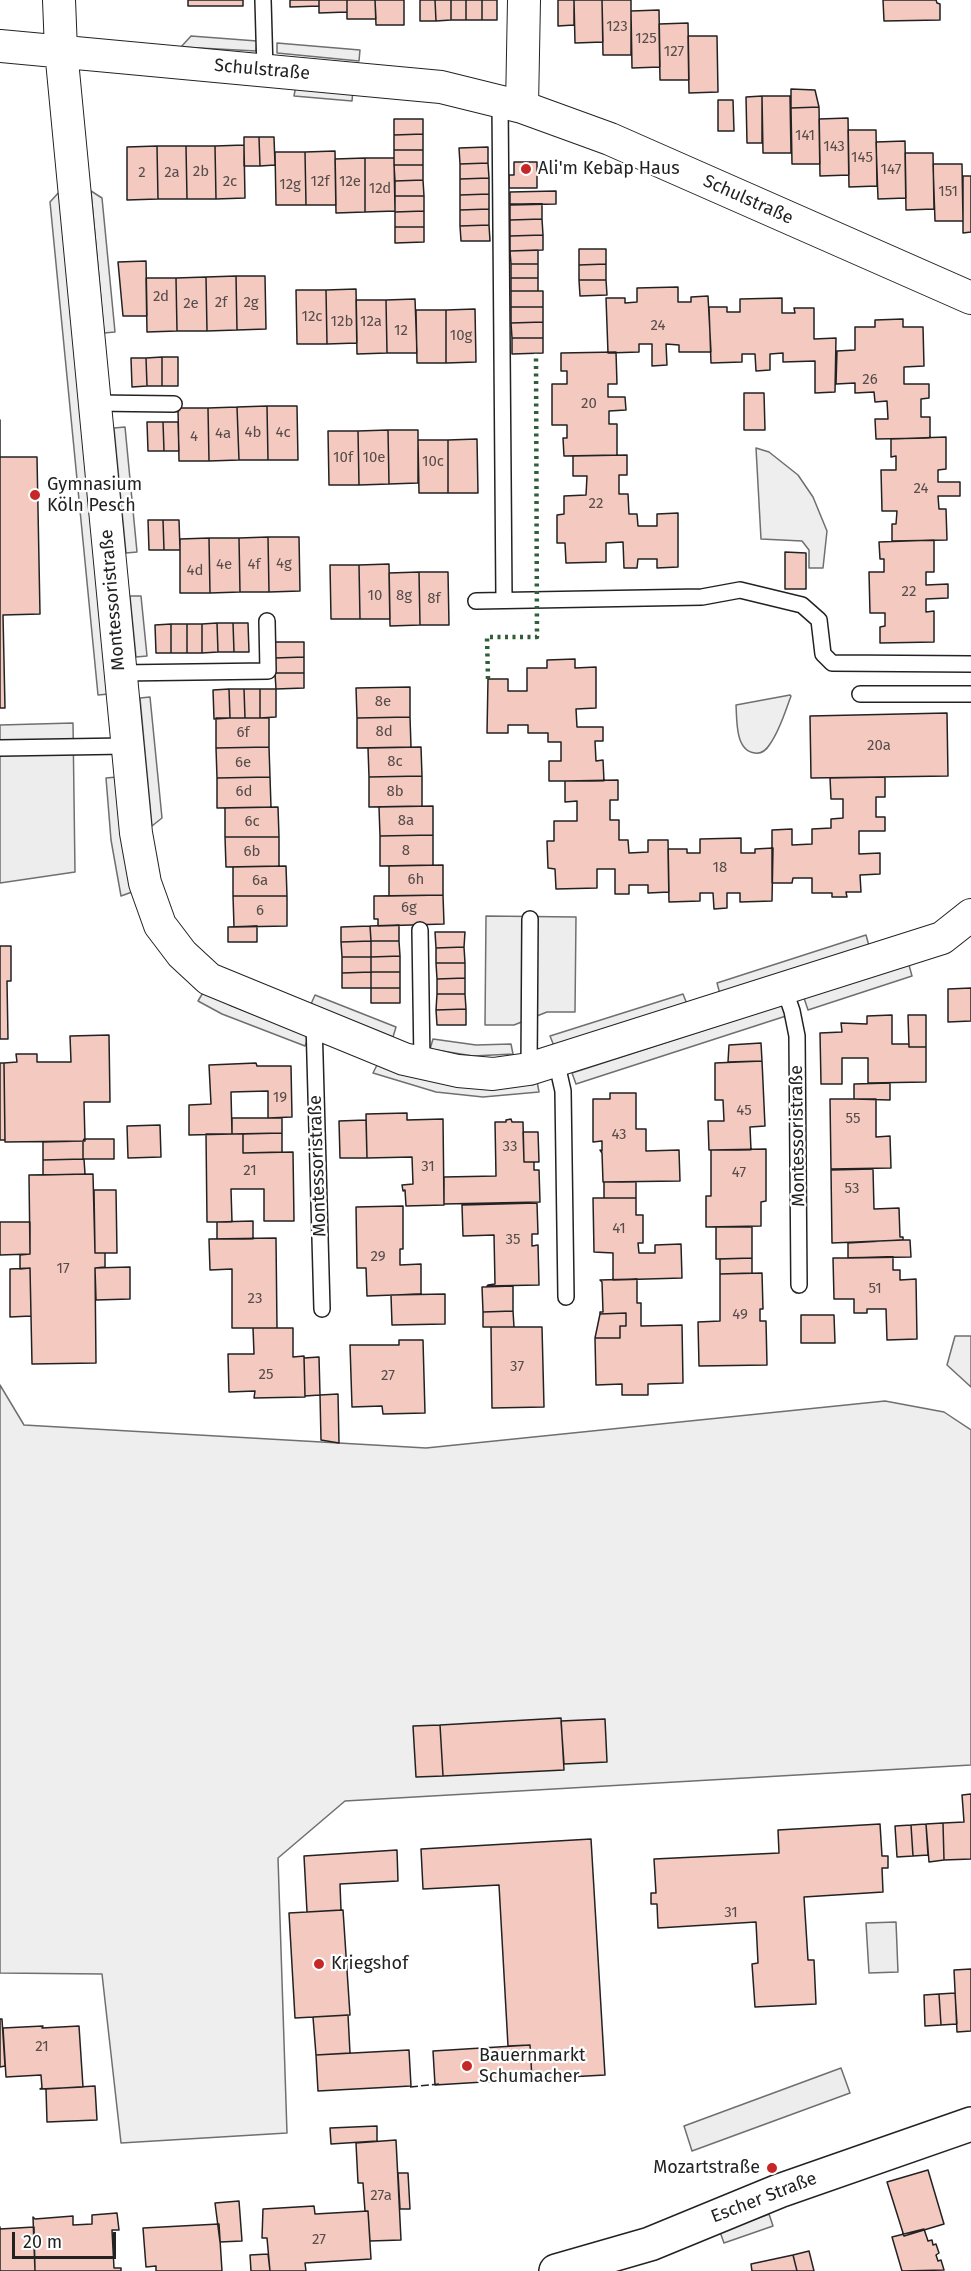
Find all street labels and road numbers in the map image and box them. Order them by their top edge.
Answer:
street label: Schulstraße [213,55,311,85]
street label: Schulstraße [700,171,796,229]
street label: Montessoristraße [96,528,130,672]
street label: Montessoristraße [786,1065,810,1207]
street label: Montessoristraße [305,1095,331,1237]
street label: Escher Straße [708,2168,820,2228]

